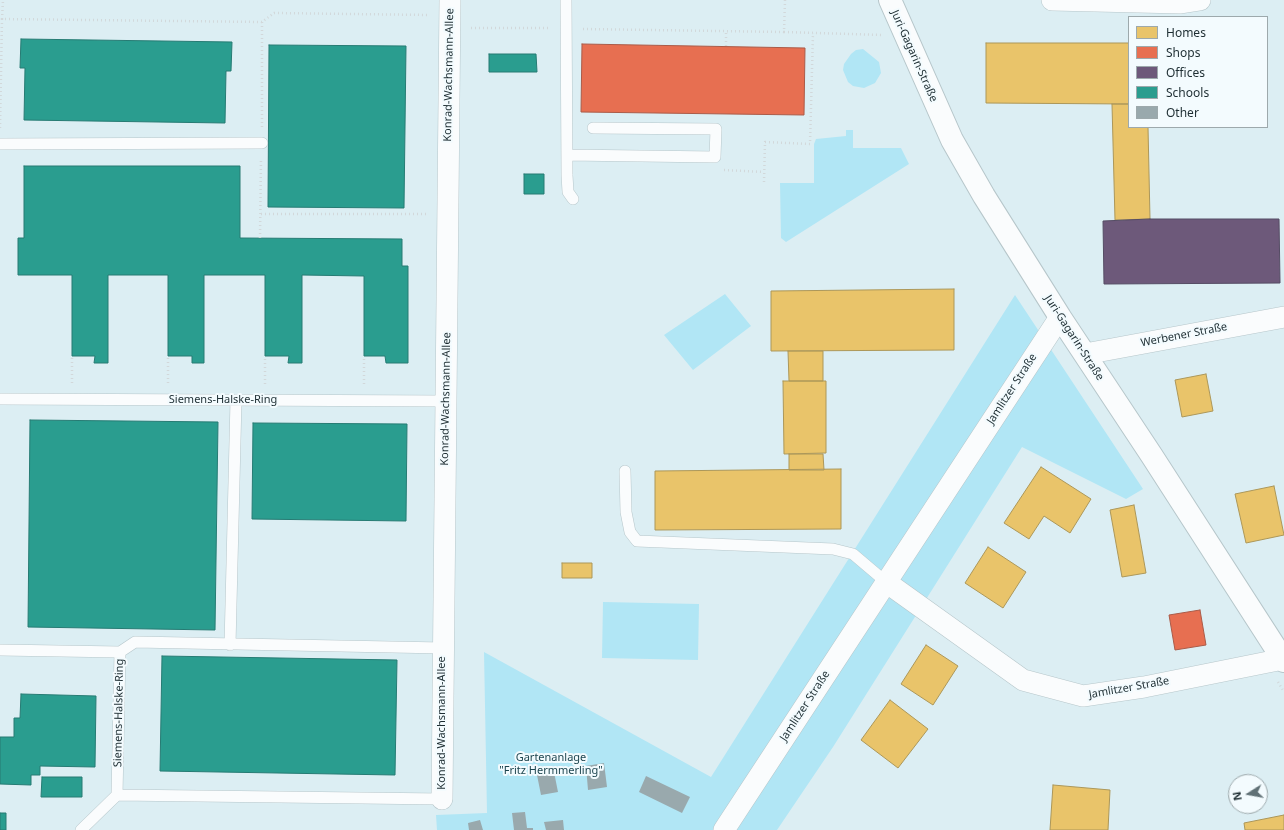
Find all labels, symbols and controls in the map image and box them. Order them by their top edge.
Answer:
street label: Konrad-Wachsmann-Allee [441,8,457,142]
street label: Juri-Gagarin-Straße [888,8,940,104]
legend [1128,16,1268,128]
text: Homes [1166,24,1206,41]
text: Shops [1166,44,1200,61]
text: Offices [1166,64,1205,81]
text: Schools [1166,84,1209,101]
text: Other [1166,104,1199,121]
street label: Juri-Gagarin-Straße [1041,293,1107,383]
street label: Werbener Straße [1140,320,1228,350]
street label: Konrad-Wachsmann-Allee [438,332,454,466]
street label: Jamlitzer Straße [984,351,1040,427]
street label: Siemens-Halske-Ring [169,393,277,407]
street label: Konrad-Wachsmann-Allee [435,656,449,790]
street label: Siemens-Halske-Ring [111,659,127,767]
street label: Jamlitzer Straße [777,668,833,744]
street label: Jamlitzer Straße [1088,674,1170,702]
park label: Gartenanlage "Fritz Hermmerling" [499,751,603,777]
north arrow [1228,774,1268,814]
text: N [1228,790,1245,802]

